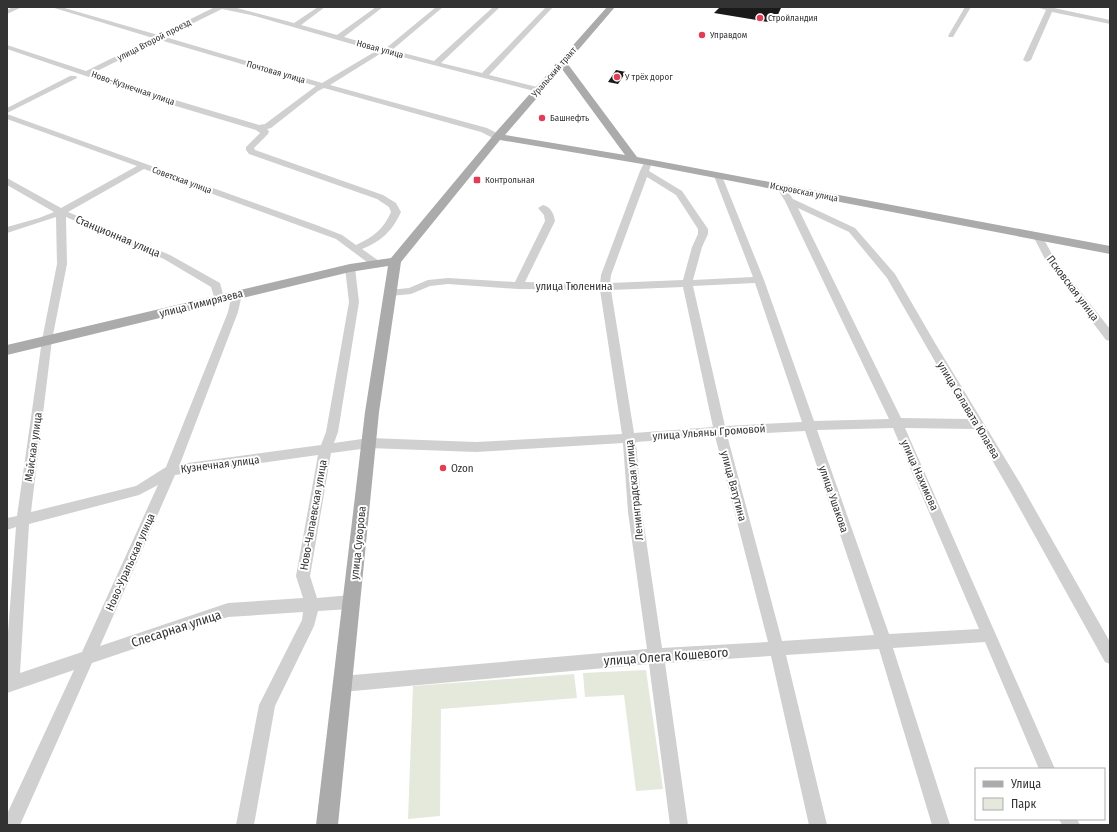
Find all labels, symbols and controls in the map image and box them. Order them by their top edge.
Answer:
marker: Стройландия [755,13,765,23]
place label: Стройландия [768,13,818,23]
street label: улица Второй проезд [116,17,193,63]
marker: Управдом [697,30,707,40]
place label: Управдом [709,30,747,40]
street label: Новая улица [355,38,405,60]
street label: Уральский тракт [529,45,579,100]
street label: Почтовая улица [245,59,307,85]
street label: Ново-Кузнечная улица [90,69,177,107]
marker: У трёх дорог [612,72,622,82]
place label: У трёх дорог [624,72,673,82]
marker: Башнефть [537,113,547,123]
place label: Башнефть [550,113,589,123]
street label: Советская улица [151,165,214,196]
marker: Контрольная [472,175,482,185]
place label: Контрольная [485,175,535,185]
street label: Искровская улица [769,181,839,204]
street label: Станционная улица [74,213,162,260]
street label: Псковская улица [1044,253,1101,324]
street label: улица Тюленина [536,280,612,293]
street label: улица Тимирязева [158,287,244,320]
street label: улица Салавата Юлаева [934,359,1003,461]
street label: Майская улица [22,412,45,483]
street label: улица Ульяны Громовой [652,422,766,443]
street label: улица Нахимова [898,438,941,513]
street label: Ленинградская улица [623,439,646,541]
street label: улица Ватутина [718,450,749,523]
street label: Кузнечная улица [180,453,260,476]
street label: Ново-Чапаевская улица [297,459,330,571]
place label: Ozon [451,462,474,475]
marker: Ozon [438,463,448,473]
street label: улица Ушакова [816,464,851,534]
street label: улица Суворова [348,506,369,580]
street label: Ново-Уральская улица [103,511,158,613]
street label: Слесарная улица [129,607,223,650]
street label: улица Олега Кошевого [603,645,729,668]
legend [975,768,1105,820]
text: Улица [1010,777,1041,791]
text: Парк [1011,797,1037,811]

